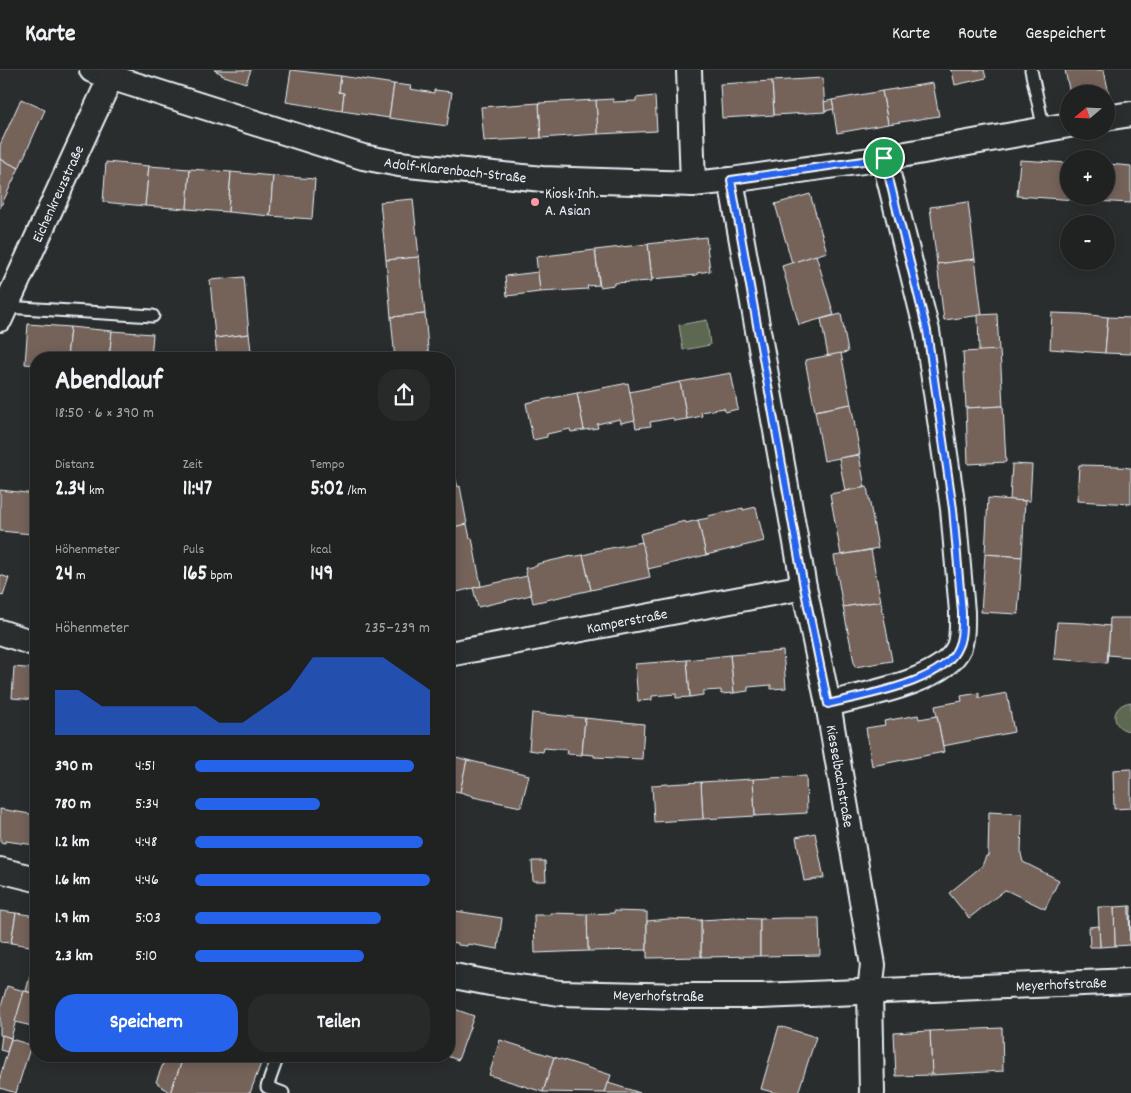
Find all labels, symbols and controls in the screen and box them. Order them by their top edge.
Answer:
text: Karte [25,18,76,52]
text: Karte [892,22,930,47]
text: Route [958,22,997,47]
text: Gespeichert [1025,22,1106,47]
north arrow [1060,85,1115,140]
map controls [1060,85,1115,270]
pin [863,137,905,179]
street label: Eichenkreuzstraße [27,142,91,247]
icon: arrive [870,144,898,172]
button: + [1060,150,1115,205]
street label: Adolf-Klarenbach-Straße [382,152,528,190]
place label: Kiosk Inh. A. Asian [545,184,598,223]
marker: Kiosk Inh. A. Asian [529,196,541,208]
button: − [1060,215,1115,270]
text: Abendlauf [55,363,163,403]
button: share [378,369,430,421]
text: 18:50 · 6 × 390 m [55,402,154,425]
text: Distanz [55,455,94,475]
text: Zeit [183,455,203,475]
text: Tempo [310,455,344,475]
text: 2.34 [55,475,86,505]
text: 11:47 [183,475,212,505]
text: 5:02 [310,475,344,505]
text: km [86,481,104,501]
text: /km [344,481,367,501]
text: Höhenmeter [55,540,120,560]
text: Puls [183,540,204,560]
text: kcal [310,540,332,560]
text: 24 [55,560,73,590]
text: 165 [183,560,207,590]
text: 149 [310,560,333,590]
text: m [73,566,86,586]
text: bpm [207,566,233,586]
street label: Kamperstraße [585,604,670,641]
text: Höhenmeter [55,617,129,640]
text: 235–239 m [364,617,430,640]
street label: Kiesselbachstraße [819,723,858,830]
text: 390 m [55,755,93,778]
text: 4:51 [135,755,155,778]
text: 780 m [55,793,91,816]
text: 5:34 [135,793,159,816]
text: 1.2 km [55,831,89,854]
text: 4:48 [135,831,157,854]
text: 1.6 km [55,869,90,892]
text: 4:46 [135,869,159,892]
text: 1.9 km [55,907,90,930]
text: 5:03 [135,907,161,930]
text: 2.3 km [55,945,93,968]
text: 5:10 [135,945,157,968]
street label: Meyerhofstraße [1016,973,1107,999]
street label: Meyerhofstraße [613,985,704,1009]
button: Speichern [55,994,238,1052]
button: Teilen [248,994,430,1052]

